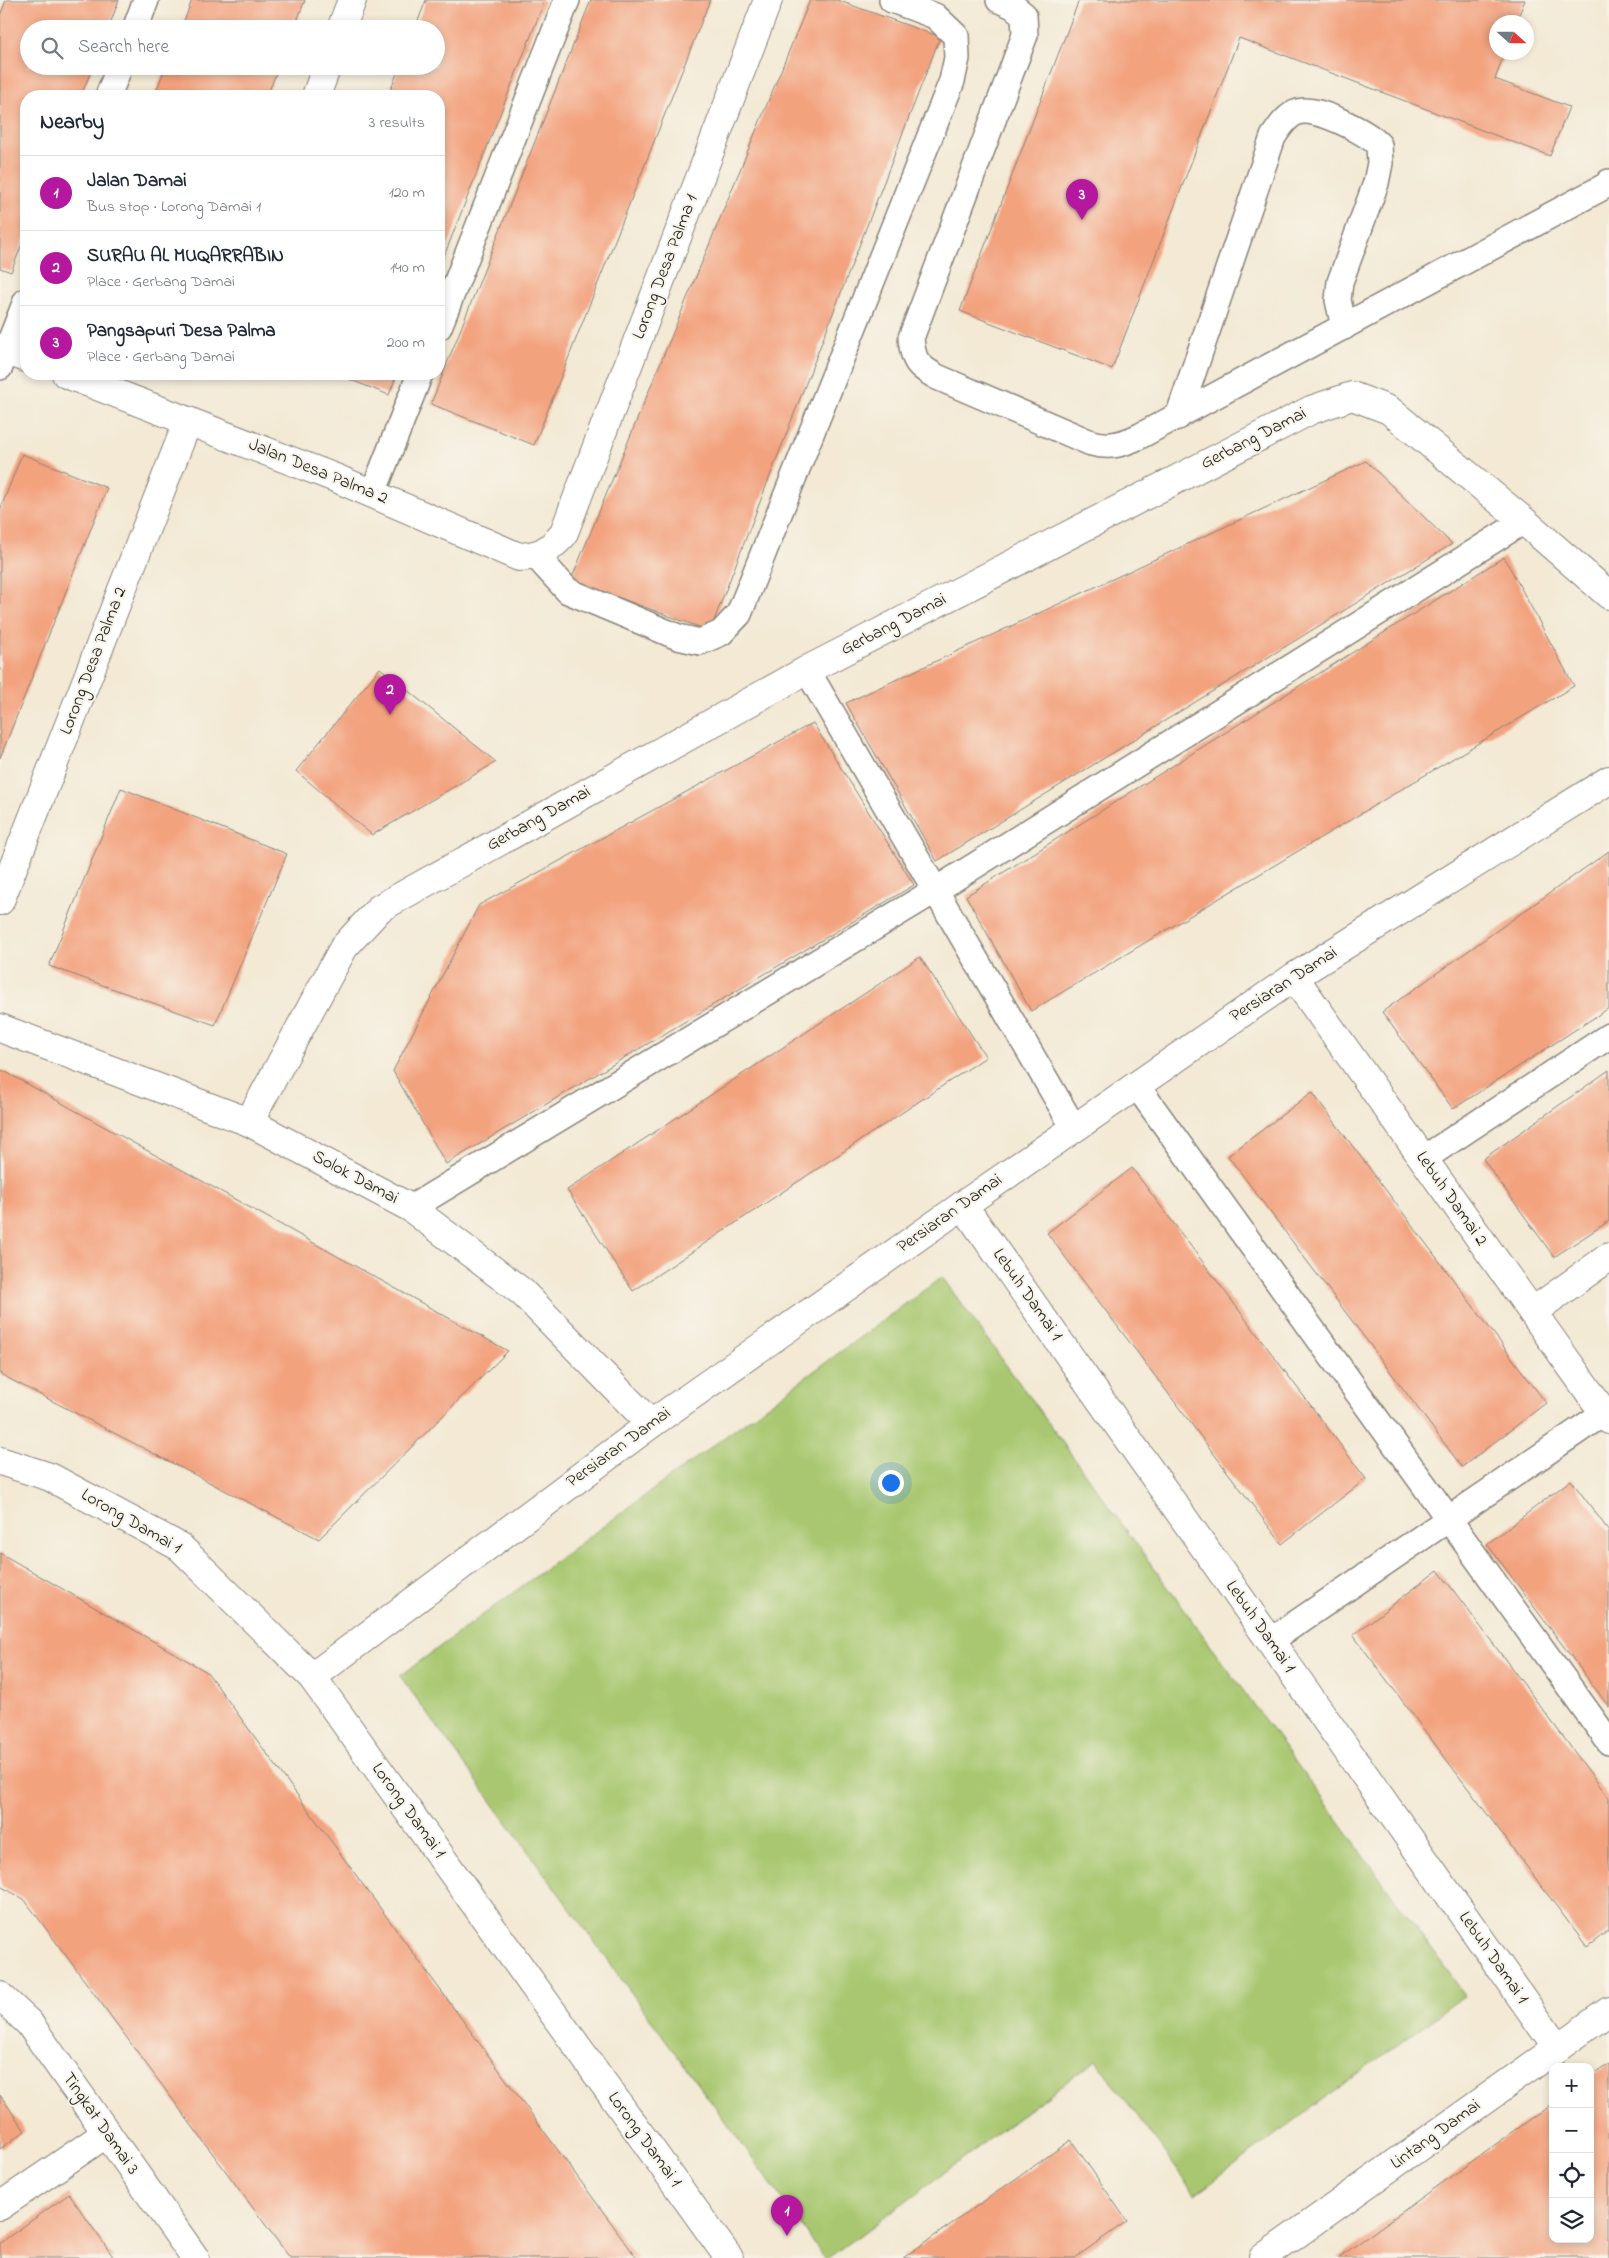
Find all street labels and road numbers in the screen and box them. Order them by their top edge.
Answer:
street label: Lorong Desa Palma 1 [626,191,707,343]
street label: Gerbang Damai [1197,401,1312,478]
street label: Jalan Desa Palma 2 [244,432,392,512]
street label: Lorong Desa Palma 2 [54,583,135,739]
street label: Gerbang Damai [837,587,952,664]
street label: Gerbang Damai [482,780,596,859]
street label: Persiaran Damai [1225,940,1343,1030]
street label: Solok Damai [307,1144,403,1212]
street label: Lebuh Damai 2 [1409,1146,1493,1252]
street label: Persiaran Damai [892,1168,1008,1260]
street label: Lebuh Damai 1 [985,1243,1069,1347]
street label: Persiaran Damai [561,1401,677,1495]
street label: Lorong Damai 1 [75,1483,186,1562]
street label: Lebuh Damai 1 [1218,1575,1302,1679]
street label: Lorong Damai 1 [364,1758,452,1865]
street label: Lebuh Damai 1 [1451,1906,1535,2010]
street label: Tingkat Damai 3 [54,2067,145,2181]
street label: Lorong Damai 1 [600,2087,688,2194]
street label: Lintang Damai [1386,2093,1487,2177]

